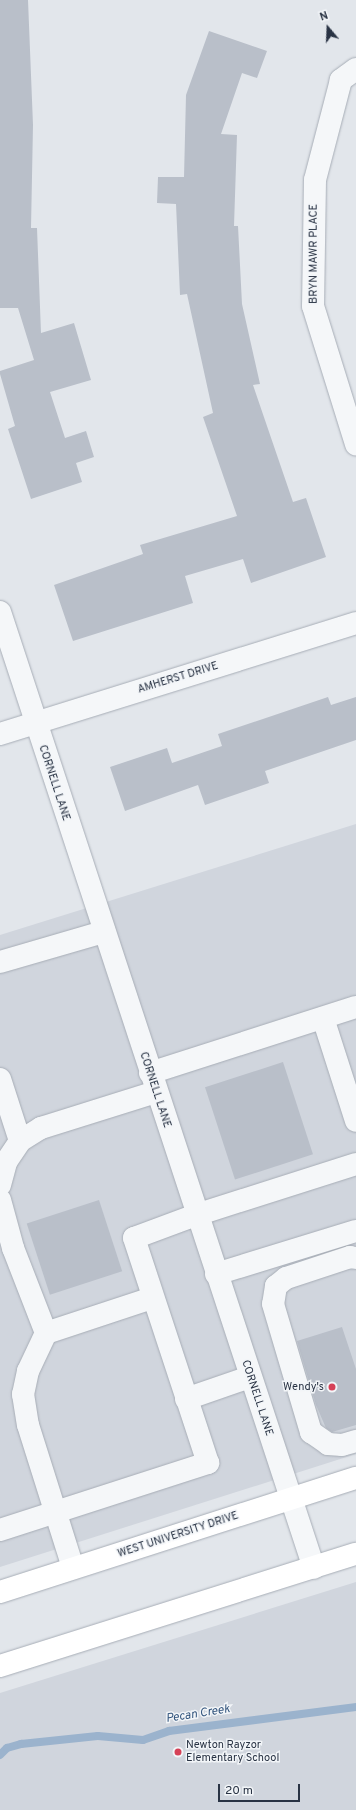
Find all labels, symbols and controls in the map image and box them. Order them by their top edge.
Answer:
north arrow [308,8,348,48]
text: N [318,9,330,25]
street label: BRYN MAWR PLACE [307,204,321,304]
street label: AMHERST DRIVE [136,659,220,697]
street label: CORNELL LANE [35,743,73,823]
street label: CORNELL LANE [136,1050,174,1130]
street label: CORNELL LANE [238,1358,276,1438]
place label: Wendy's [283,1380,324,1394]
marker: Wendy's [327,1382,337,1392]
street label: WEST UNIVERSITY DRIVE [116,1509,240,1561]
water label: Pecan Creek [165,1703,231,1727]
place label: Newton Rayzor Elementary School [186,1739,279,1765]
marker: Newton Rayzor Elementary School [173,1747,183,1757]
scale bar [220,1776,302,1802]
text: 20 m [225,1783,253,1799]

